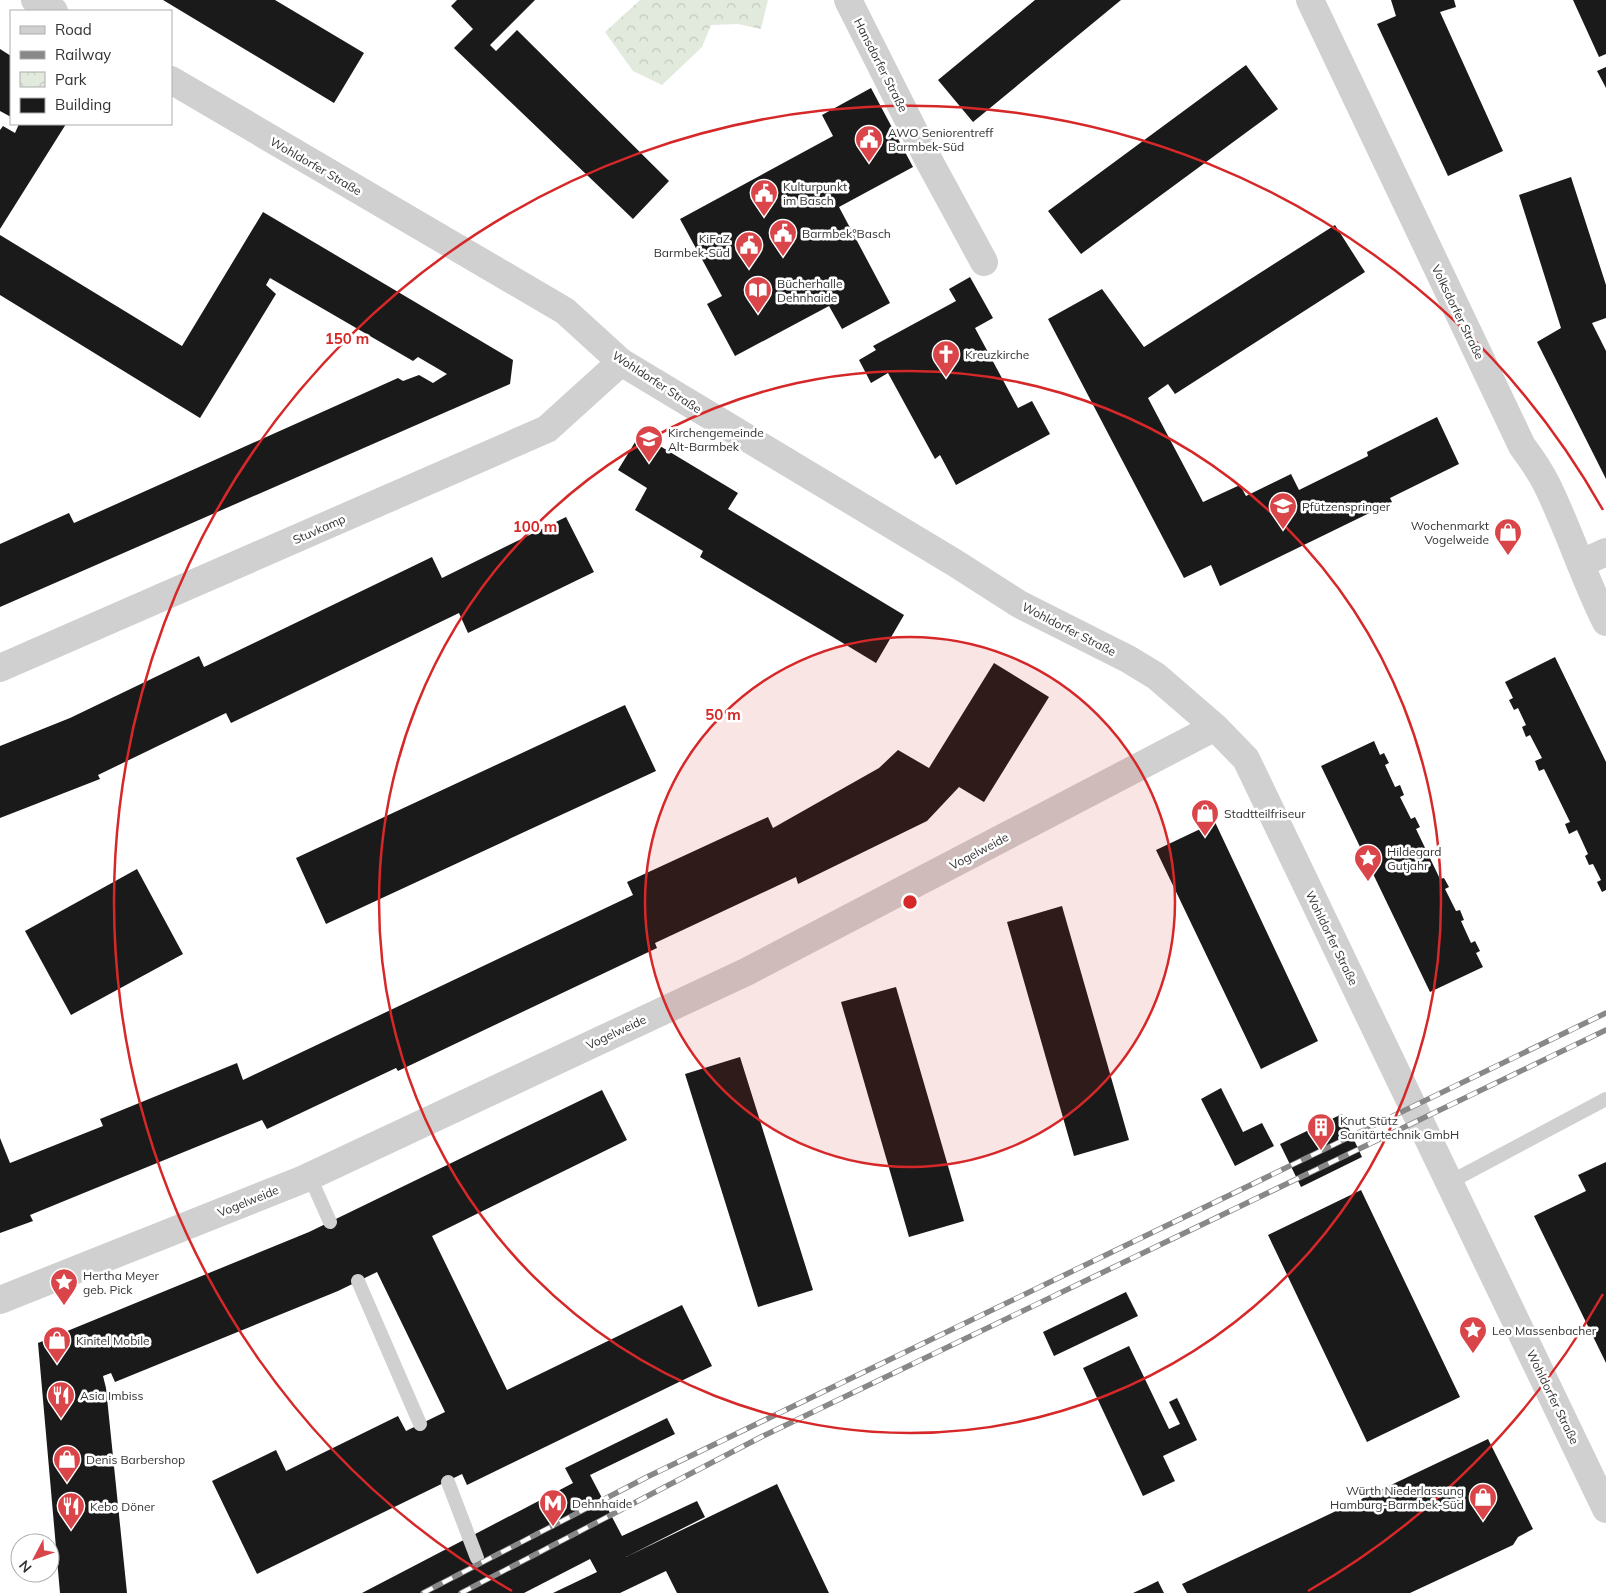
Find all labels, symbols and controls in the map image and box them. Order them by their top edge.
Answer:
legend [10,10,172,125]
street label: Hansdorfer Straße [851,16,911,114]
text: Road [55,20,92,39]
text: Railway [55,45,111,64]
text: Park [55,70,87,89]
text: Building [55,95,111,114]
public building icon: AWO Seniorentreff Barmbek-Süd [854,124,884,163]
place label: AWO Seniorentreff Barmbek-Süd [888,125,994,154]
street label: Wohldorfer Straße [268,134,364,198]
public building icon: Kulturpunkt im Basch [749,178,779,217]
place label: Kulturpunkt im Basch [783,179,847,208]
public building icon: Barmbek°Basch [768,218,798,257]
place label: Barmbek°Basch [802,226,891,241]
public building icon: KiFaZ Barmbek-Süd [734,230,764,269]
place label: KiFaZ Barmbek-Süd [654,231,730,260]
street label: Volksdorfer Straße [1429,262,1487,362]
library icon: Bücherhalle Dehnhaide [743,275,773,314]
place label: Bücherhalle Dehnhaide [777,276,842,305]
text: 150 m [325,329,369,348]
church icon: Kreuzkirche [931,339,961,378]
place label: Kreuzkirche [965,347,1029,362]
street label: Wohldorfer Straße [610,348,704,416]
school or university icon: Kirchengemeinde Alt-Barmbek [634,424,664,463]
place label: Kirchengemeinde Alt-Barmbek [668,425,764,454]
school or university icon: Pfützenspringer [1268,491,1298,530]
place label: Pfützenspringer [1302,499,1391,514]
street label: Stuvkamp [290,511,348,547]
text: 100 m [513,517,557,536]
shop icon: Wochenmarkt Vogelweide [1493,517,1523,556]
place label: Wochenmarkt Vogelweide [1411,518,1489,547]
street label: Wohldorfer Straße [1020,599,1118,659]
text: 50 m [705,705,741,724]
shop icon: Stadtteilfriseur [1190,798,1220,837]
place label: Stadtteilfriseur [1224,806,1306,821]
street label: Vogelweide [947,829,1011,873]
place icon: Hildegard Gutjahr [1353,843,1383,882]
place label: Hildegard Gutjahr [1387,844,1442,873]
street label: Wohldorfer Straße [1303,888,1361,988]
centre of rings [901,893,919,911]
street label: Vogelweide [584,1012,648,1052]
building icon: Knut Stütz Sanitärtechnik GmbH [1306,1112,1336,1151]
place label: Knut Stütz Sanitärtechnik GmbH [1340,1113,1459,1142]
street label: Vogelweide [215,1182,281,1220]
place icon: Hertha Meyer geb. Pick [49,1267,79,1306]
place label: Hertha Meyer geb. Pick [83,1268,160,1297]
place icon: Leo Massenbacher [1458,1315,1488,1354]
place label: Leo Massenbacher [1492,1323,1597,1338]
shop icon: Kinitel Mobile [42,1325,72,1364]
place label: Kinitel Mobile [76,1333,150,1348]
street label: Wohldorfer Straße [1524,1347,1582,1447]
restaurant icon: Asia Imbiss [46,1380,76,1419]
place label: Asia Imbiss [80,1388,144,1403]
shop icon: Denis Barbershop [52,1444,82,1483]
place label: Denis Barbershop [86,1452,185,1467]
shop icon: Würth Niederlassung Hamburg-Barmbek-Süd [1468,1482,1498,1521]
place label: Würth Niederlassung Hamburg-Barmbek-Süd [1330,1483,1464,1512]
metro station icon: Dehnhaide [538,1488,568,1527]
restaurant icon: Kebo Döner [56,1491,86,1530]
place label: Dehnhaide [572,1496,632,1511]
place label: Kebo Döner [90,1499,156,1514]
north arrow [10,1533,60,1583]
text: N [15,1557,35,1576]

